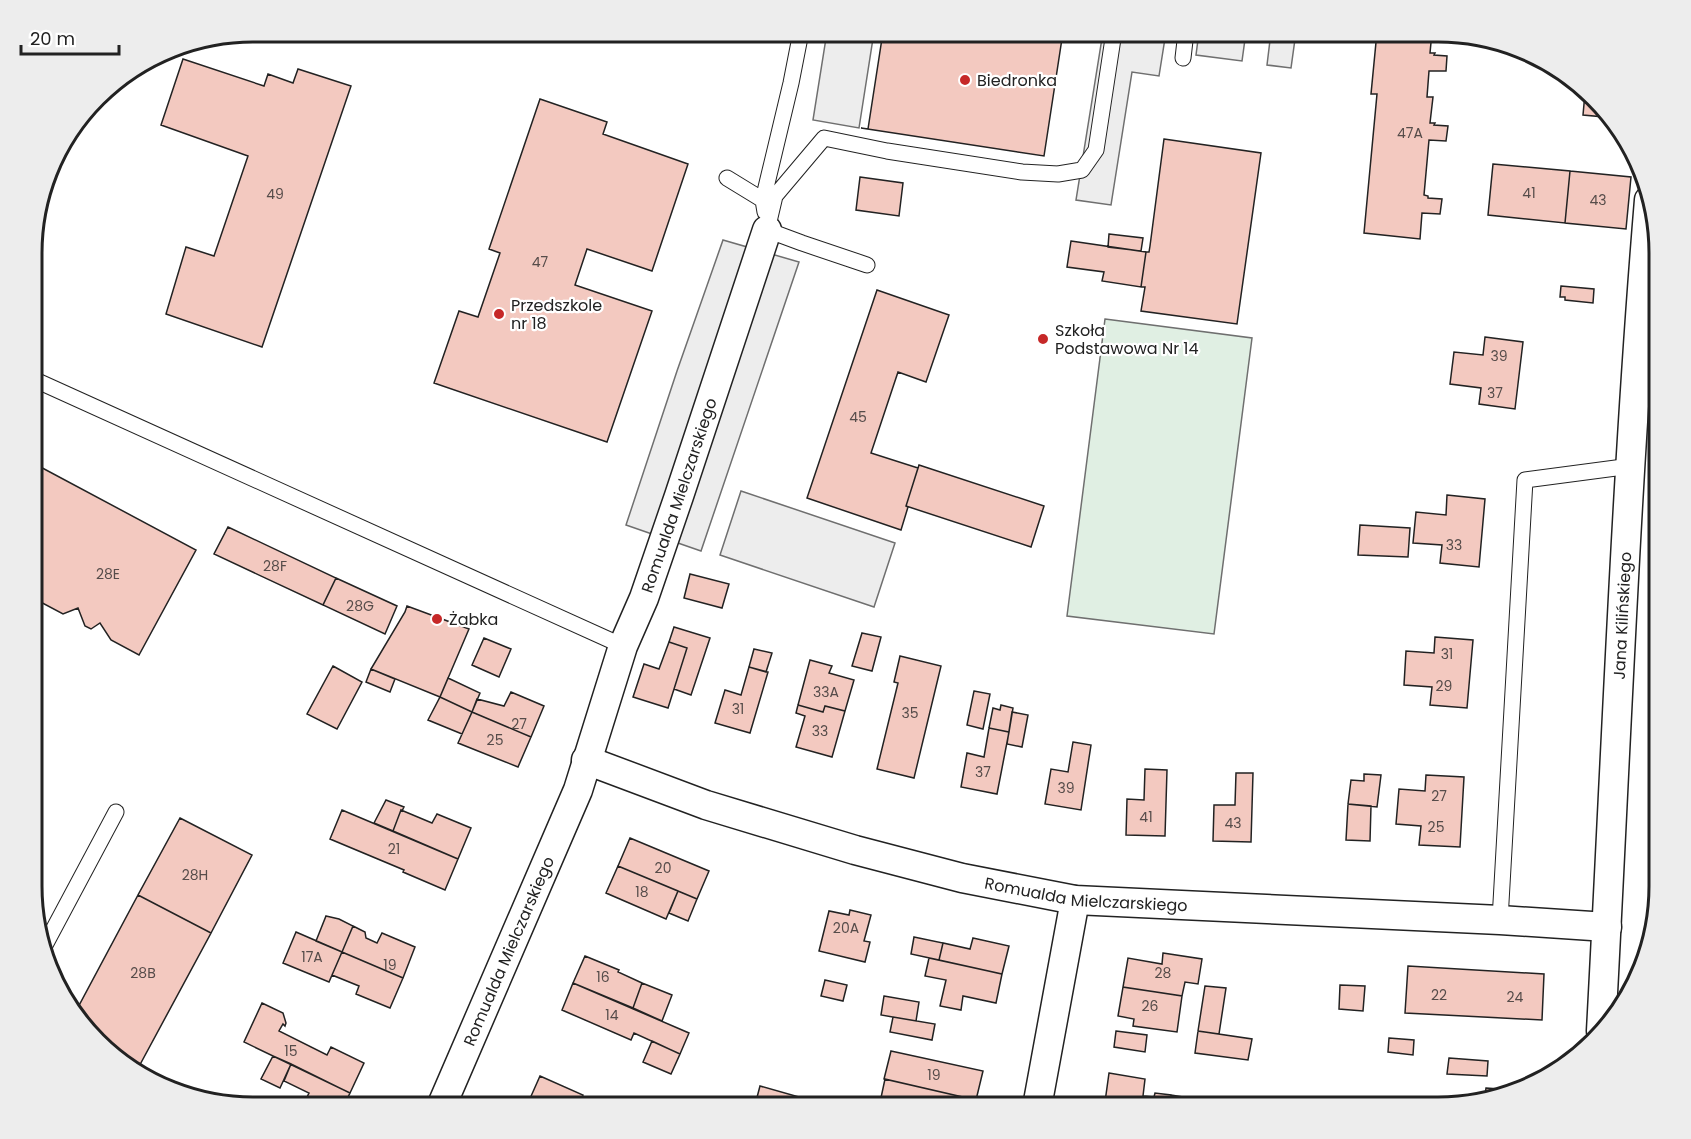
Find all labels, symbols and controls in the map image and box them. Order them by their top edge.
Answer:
scale bar [21,18,118,56]
text: 20 m [30,26,75,51]
place label: Biedronka [977,69,1057,92]
marker: Biedronka [958,73,972,87]
house number: 47A [1397,123,1423,143]
house number: 41 [1522,183,1536,203]
house number: 49 [266,184,284,204]
house number: 43 [1589,190,1607,210]
house number: 47 [532,252,549,272]
place label: Przedszkole nr 18 [511,294,602,335]
marker: Przedszkole nr 18 [492,307,506,321]
place label: Szkoła Podstawowa Nr 14 [1055,319,1199,360]
marker: Szkoła Podstawowa Nr 14 [1036,332,1050,346]
house number: 39 [1490,346,1508,366]
house number: 37 [1487,383,1503,403]
street label: Romualda Mielczarskiego [635,395,722,596]
house number: 45 [849,407,867,427]
house number: 33 [1446,535,1462,555]
street label: Jana Kilińskiego [1607,551,1637,680]
house number: 28F [263,556,287,576]
house number: 28E [96,564,120,584]
house number: 28G [346,596,374,616]
place label: Żabka [449,608,498,631]
marker: Żabka [430,612,444,626]
house number: 31 [1441,644,1453,664]
house number: 29 [1436,676,1452,696]
house number: 33A [813,682,839,702]
house number: 31 [732,699,744,719]
house number: 35 [901,703,919,723]
house number: 27 [511,714,527,734]
house number: 33 [812,721,828,741]
house number: 25 [487,730,503,750]
house number: 37 [975,762,991,782]
house number: 39 [1057,778,1075,798]
house number: 27 [1431,786,1447,806]
house number: 41 [1139,807,1153,827]
house number: 43 [1224,813,1242,833]
house number: 25 [1428,817,1444,837]
house number: 21 [388,839,400,859]
street label: Romualda Mielczarskiego [457,853,560,1049]
house number: 20 [655,858,671,878]
house number: 28H [182,865,208,885]
street label: Romualda Mielczarskiego [983,871,1188,917]
house number: 18 [635,882,649,902]
house number: 20A [833,918,859,938]
house number: 17A [301,947,323,967]
house number: 19 [383,955,397,975]
house number: 28B [130,963,156,983]
house number: 28 [1155,963,1172,983]
house number: 16 [596,967,610,987]
house number: 22 [1431,985,1447,1005]
house number: 24 [1507,987,1524,1007]
house number: 26 [1142,996,1159,1016]
house number: 14 [605,1005,619,1025]
house number: 15 [284,1041,298,1061]
house number: 19 [927,1065,941,1085]

